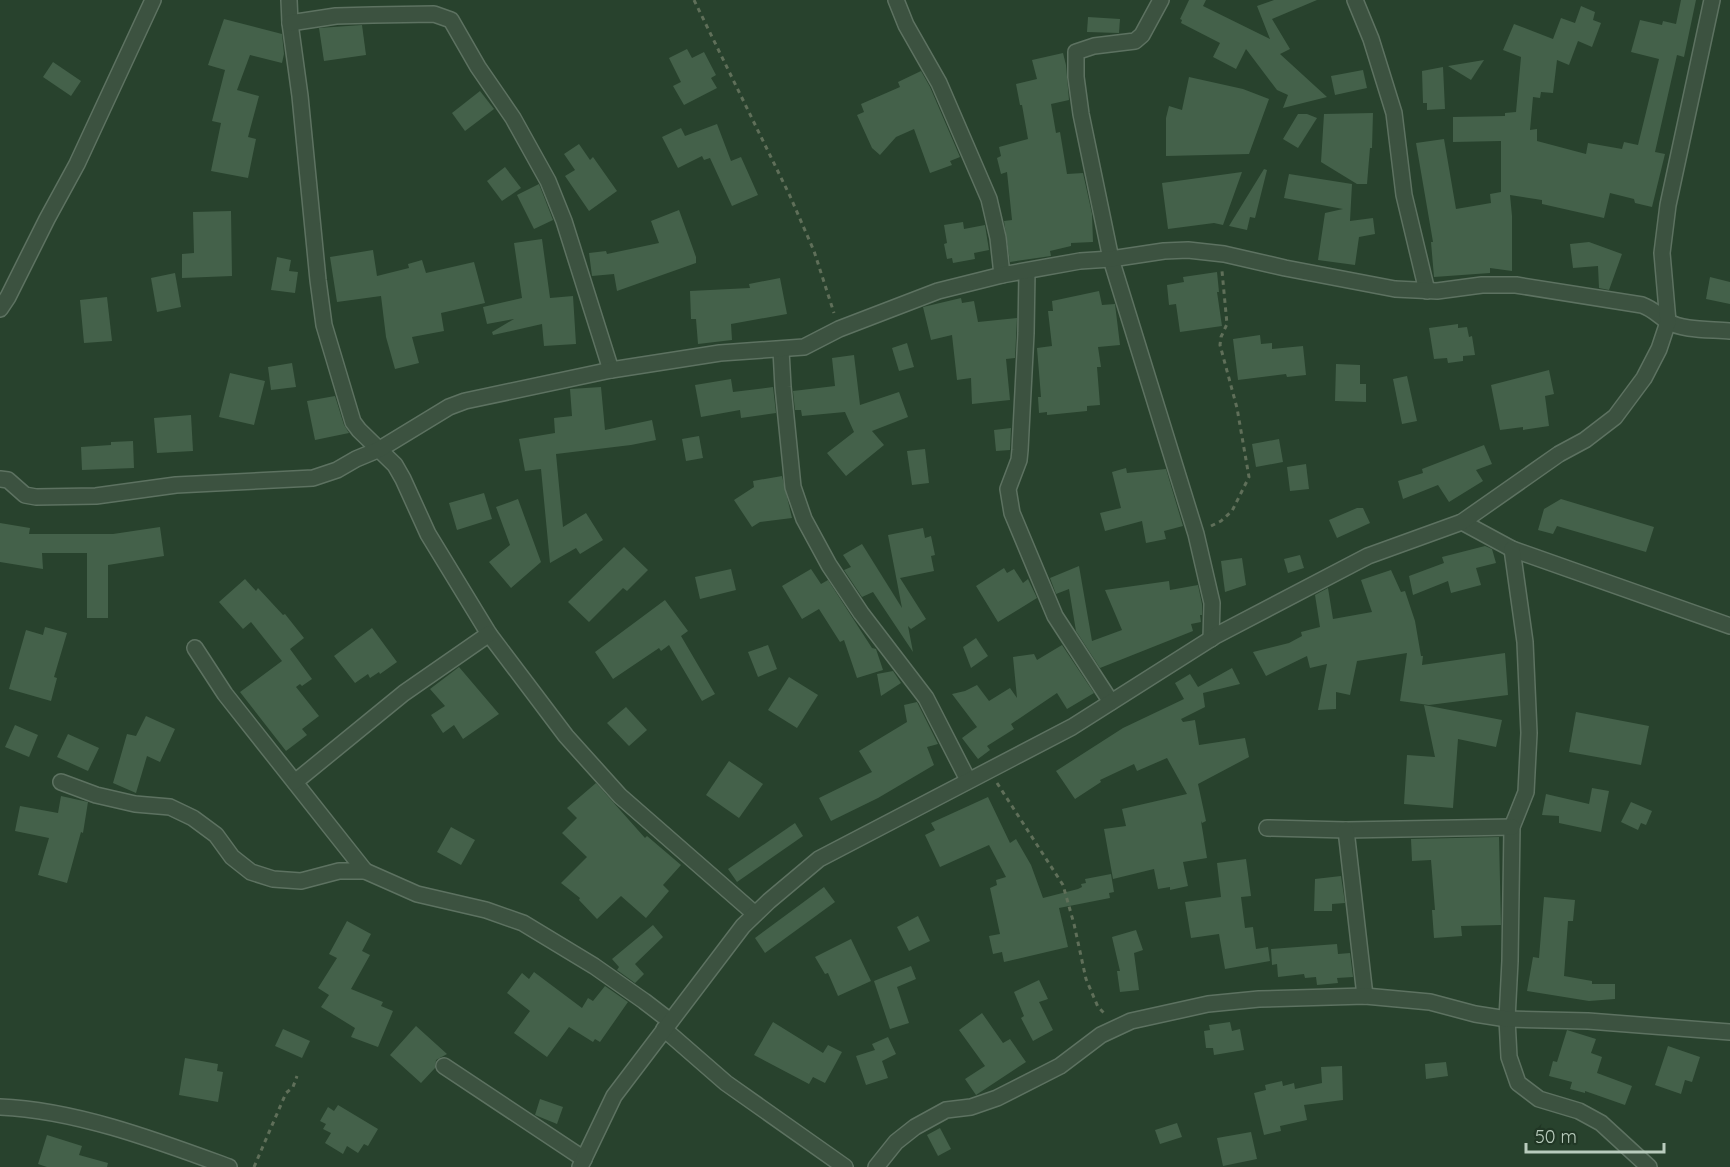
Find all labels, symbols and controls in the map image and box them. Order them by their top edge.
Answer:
scale bar [1526,1116,1664,1154]
text: 50 m [1535,1125,1577,1148]

